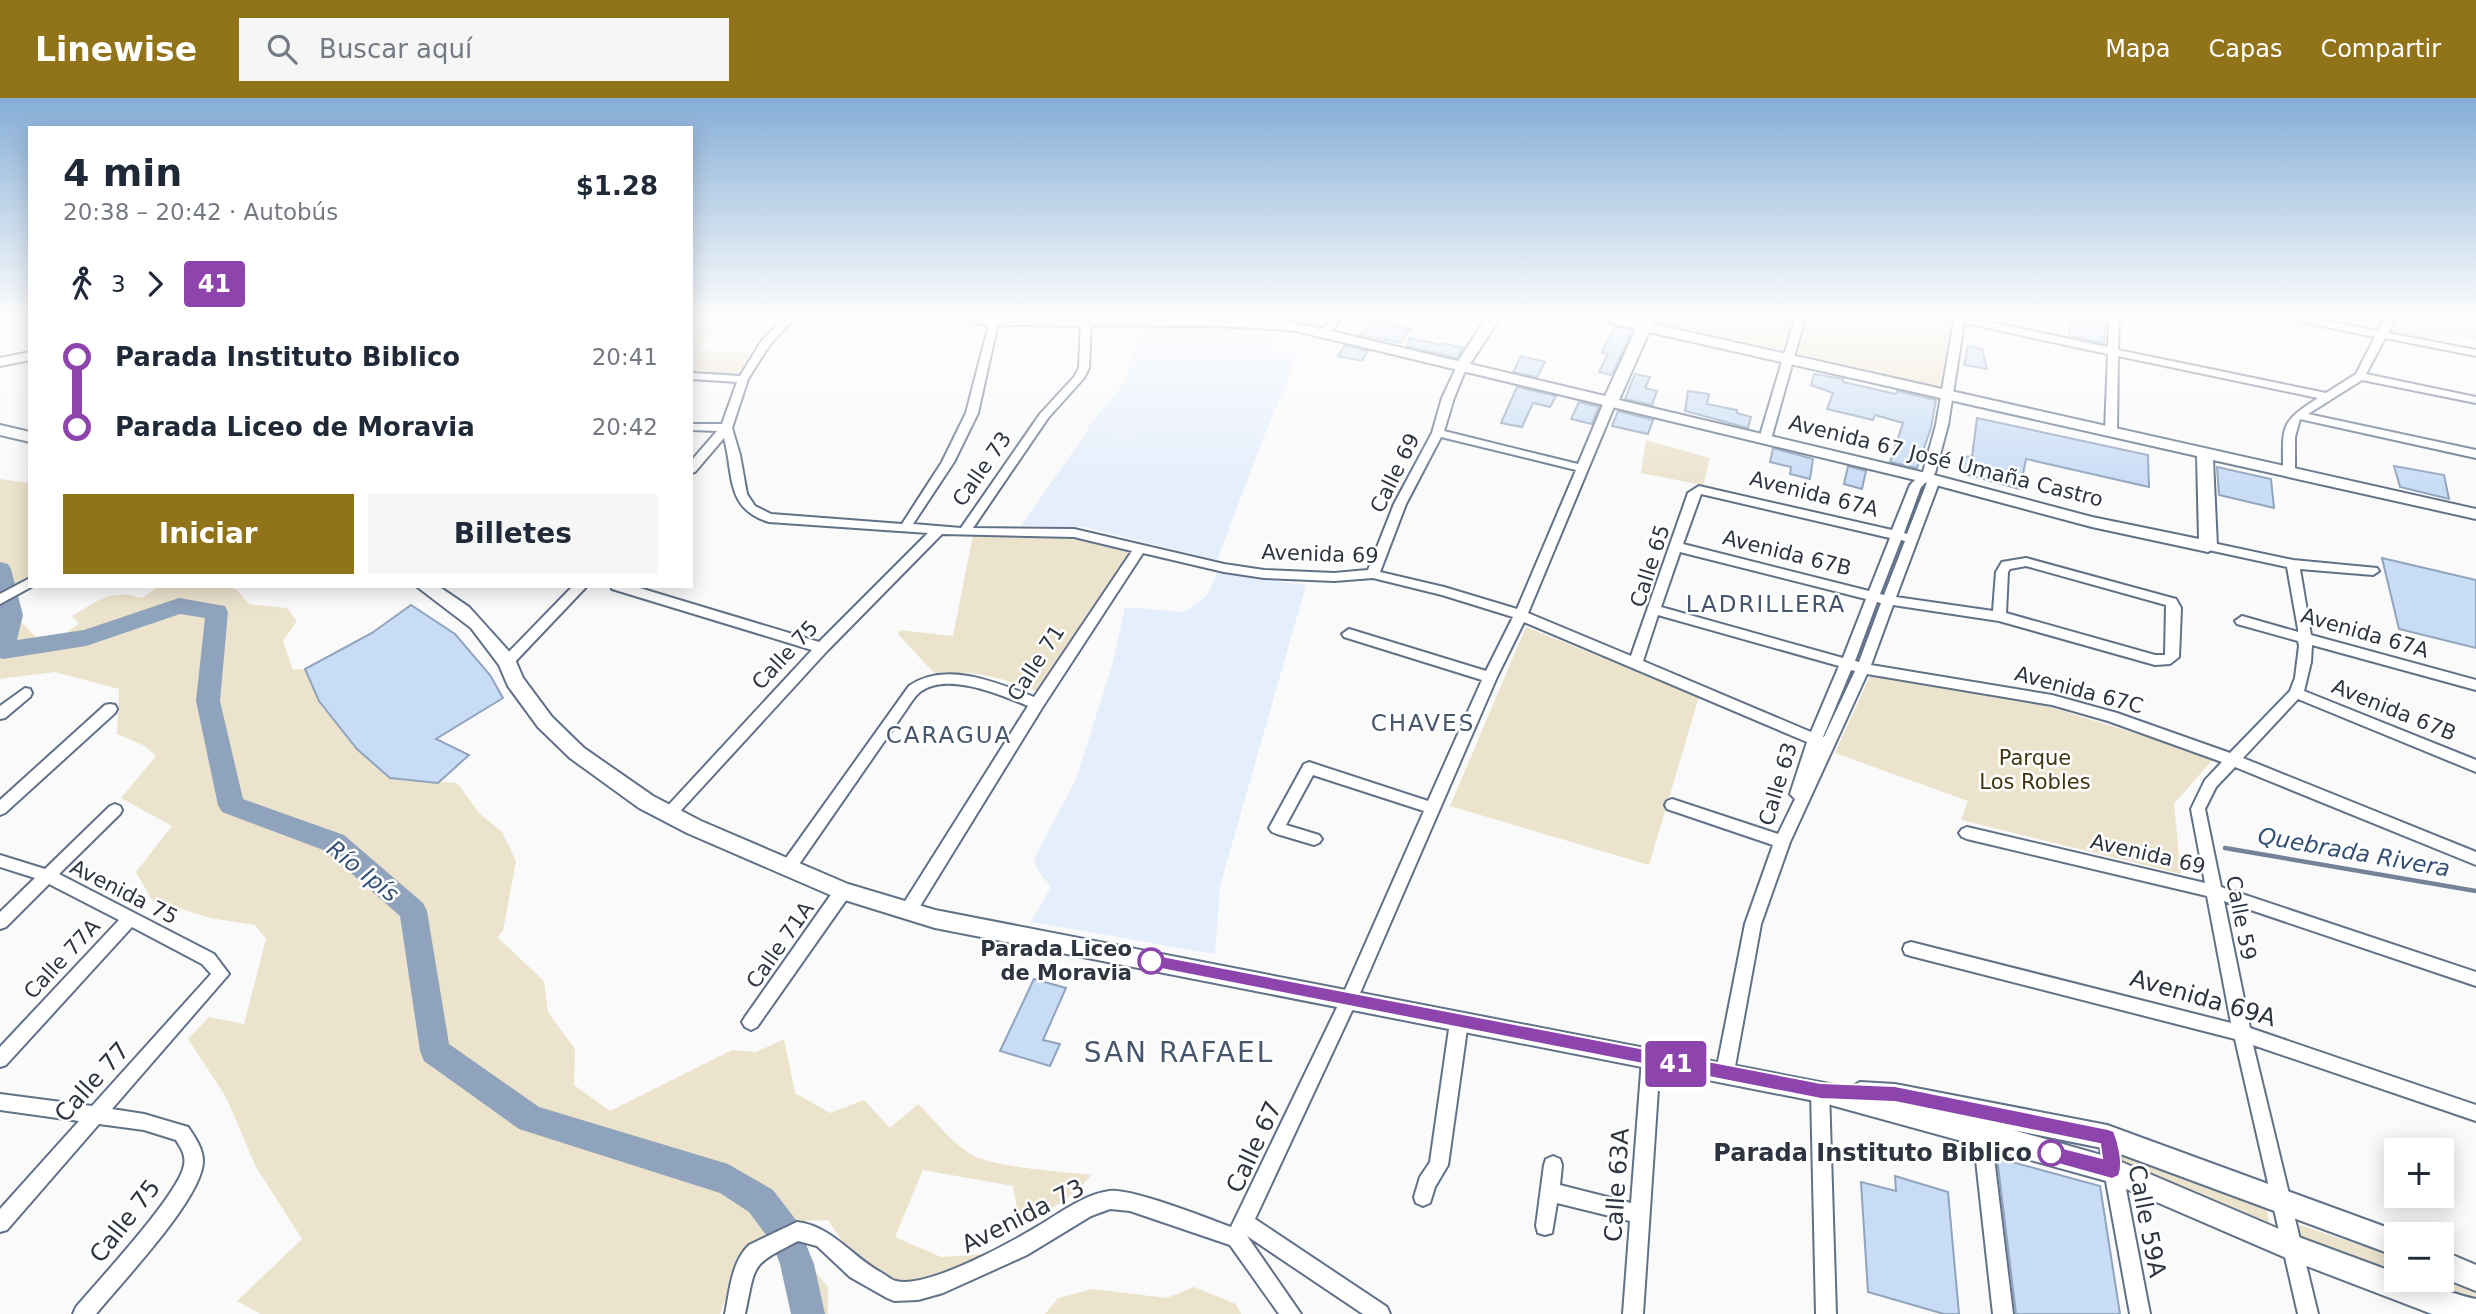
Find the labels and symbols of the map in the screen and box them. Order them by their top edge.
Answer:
street label: Avenida 67 José Umaña Castro [1787,410,2105,512]
street label: Calle 73 [948,427,1016,511]
street label: Calle 69 [1365,429,1425,517]
street label: Avenida 67A [1747,466,1881,522]
street label: Calle 65 [1625,522,1675,610]
street label: Avenida 67B [1720,525,1854,581]
street label: Avenida 69 [1261,540,1379,568]
district label: LADRILLERA [1686,591,1846,617]
street label: Avenida 67A [2298,603,2432,663]
street label: Calle 75 [747,616,823,694]
street label: Calle 71 [1003,621,1069,705]
street label: Avenida 67C [2012,661,2146,719]
street label: Avenida 67B [2328,674,2460,746]
district label: CHAVES [1371,710,1475,736]
district label: CARAGUA [886,722,1012,748]
street label: Calle 63 [1754,740,1802,828]
park label: Parque Los Robles [1979,746,2091,794]
water label: Quebrada Rivera [2256,822,2452,882]
street label: Avenida 69 [2088,829,2208,879]
water label: Río Ipís [322,835,404,907]
street label: Avenida 75 [66,855,182,929]
street label: Calle 59 [2221,874,2261,962]
street label: Calle 71A [742,897,819,993]
street label: Calle 77A [19,914,105,1004]
place label: Parada Liceo de Moravia [980,937,1132,985]
marker: Parada Liceo de Moravia [1138,948,1164,974]
street label: Avenida 69A [2127,964,2280,1032]
street label: Calle 77 [49,1036,135,1128]
district label: SAN RAFAEL [1084,1036,1274,1069]
line badge: 41 [1644,1041,1708,1087]
street label: Calle 67 [1221,1097,1287,1197]
street label: Calle 63A [1599,1127,1635,1243]
place label: Parada Instituto Biblico [1713,1139,2032,1167]
marker: Parada Instituto Biblico [2038,1140,2064,1166]
street label: Calle 59A [2122,1162,2172,1280]
street label: Avenida 73 [957,1173,1089,1259]
street label: Calle 75 [84,1174,166,1268]

